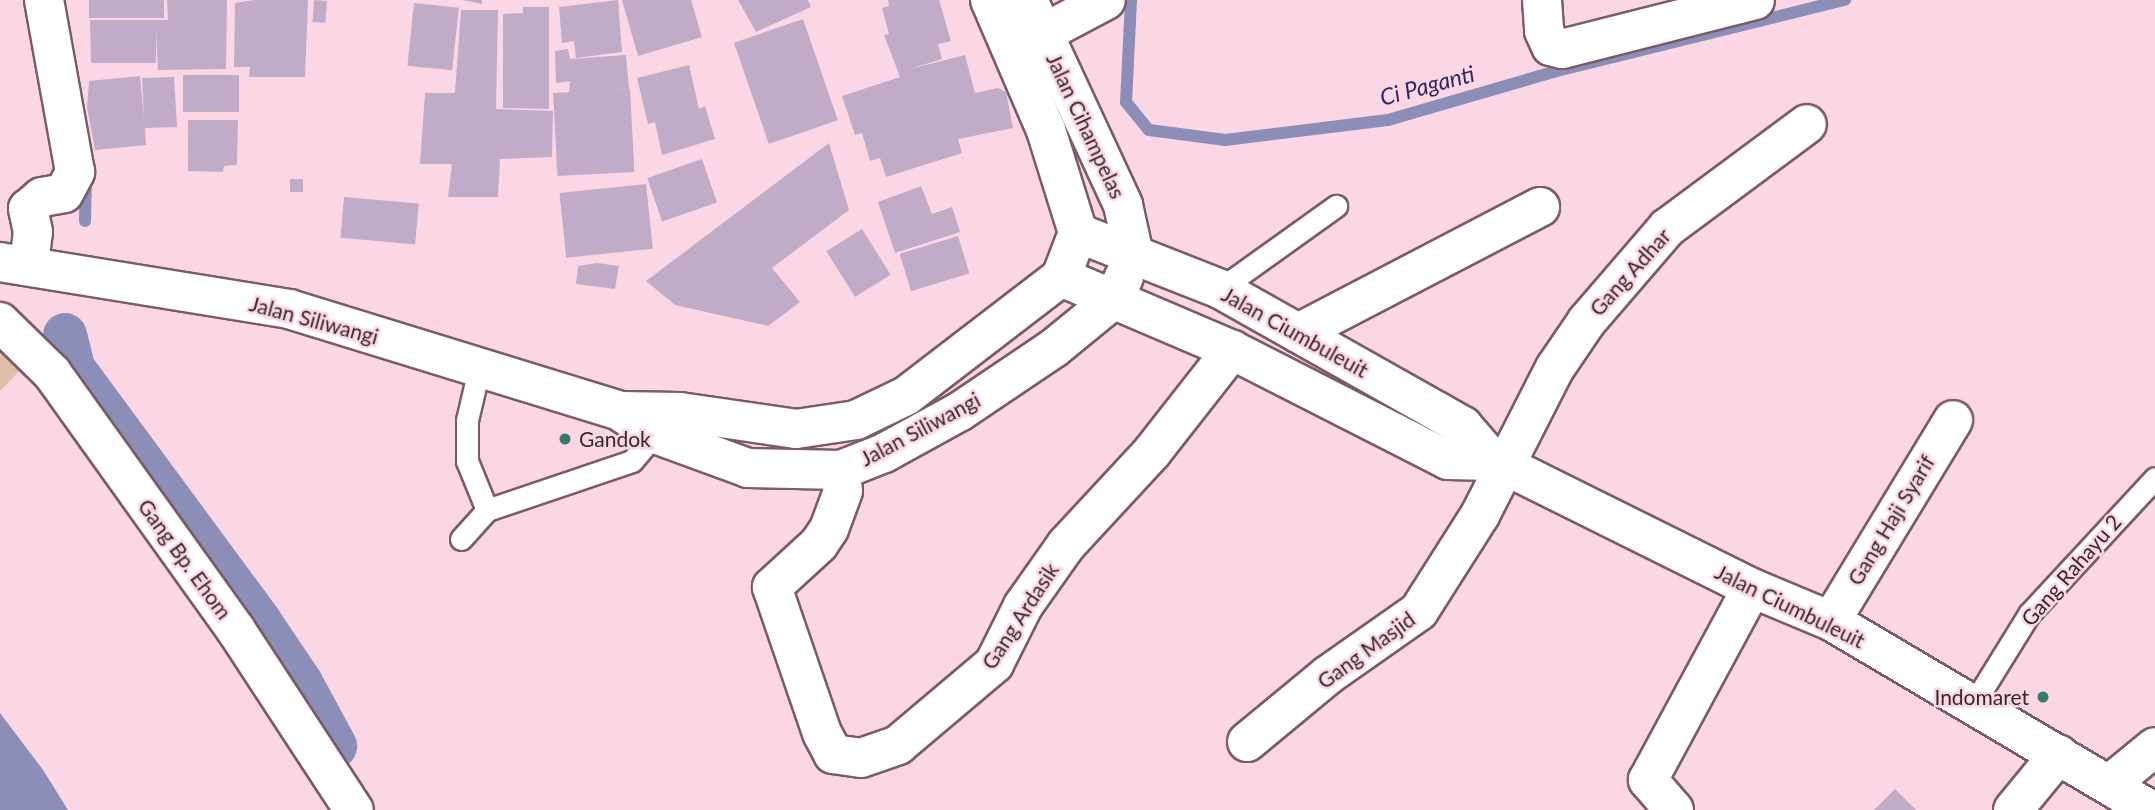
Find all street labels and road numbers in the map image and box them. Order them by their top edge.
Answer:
street label: Jalan Cihampelas [1041,49,1131,203]
street label: Gang Adhar [1584,223,1676,321]
street label: Jalan Ciumbuleuit [1218,281,1372,383]
street label: Jalan Siliwangi [247,291,381,349]
street label: Jalan Siliwangi [856,387,984,471]
street label: Gang Haji Syarif [1842,450,1940,590]
street label: Gang Bp. Ehom [133,494,237,624]
street label: Gang Rahayu 2 [2016,509,2126,631]
street label: Gang Ardasik [976,558,1064,674]
street label: Jalan Ciumbuleuit [1711,559,1869,653]
street label: Gang Masjid [1312,606,1420,694]

